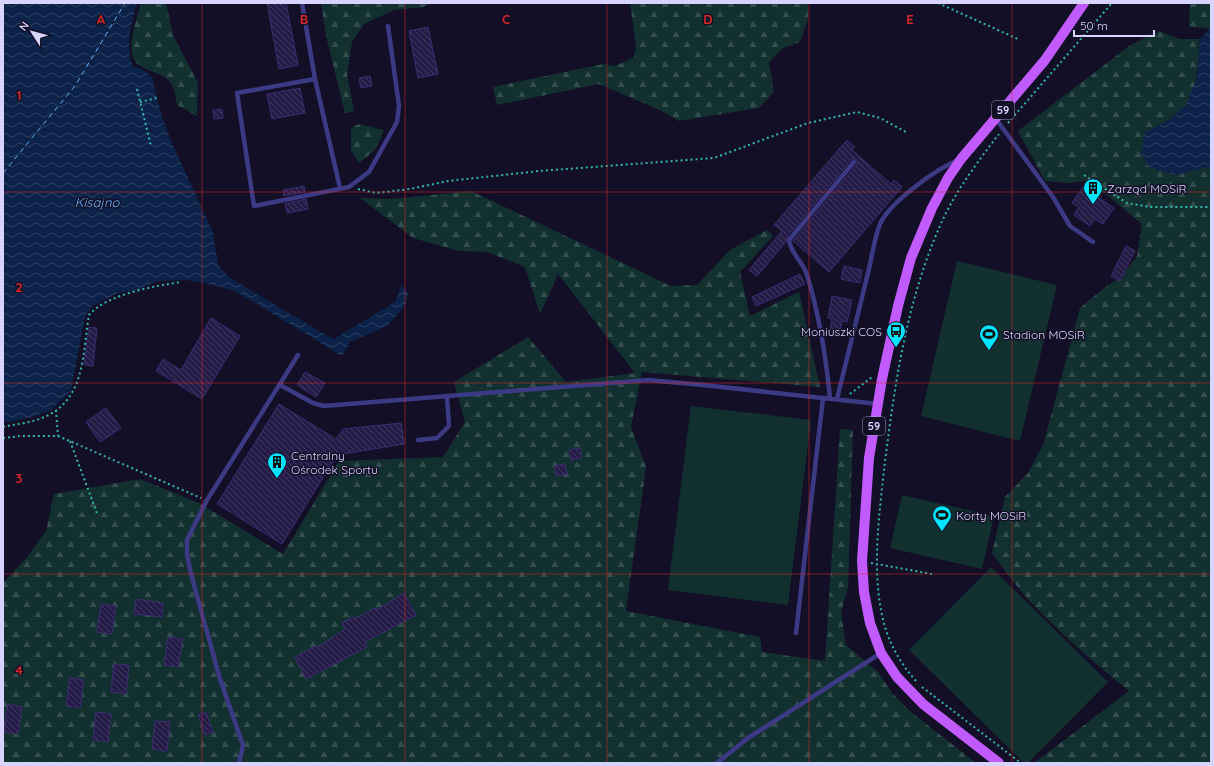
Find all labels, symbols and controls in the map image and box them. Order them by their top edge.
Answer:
text: A [97,11,106,27]
text: B [300,11,308,27]
text: C [502,11,510,27]
text: D [703,11,713,27]
text: E [906,11,914,27]
north arrow [12,12,52,52]
scale bar [1074,12,1154,38]
text: 50 m [1080,18,1108,33]
text: N [16,19,32,34]
text: 1 [16,87,22,103]
road number: 59 [992,101,1014,119]
building icon: Zarząd MOSiR [1082,177,1104,205]
place label: Zarząd MOSiR [1107,181,1187,196]
water label: Kisajno [75,194,120,210]
text: 2 [15,279,23,295]
bus stop icon: Moniuszki COS [885,320,907,348]
sports icon: Stadion MOSiR [978,323,1000,351]
place label: Moniuszki COS [801,324,882,339]
place label: Stadion MOSiR [1003,327,1085,342]
road number: 59 [863,417,885,435]
place label: Centralny Ośrodek Sportu [291,448,378,477]
building icon: Centralny Ośrodek Sportu [266,451,288,479]
text: 3 [16,470,23,486]
sports icon: Korty MOSiR [931,504,953,532]
place label: Korty MOSiR [956,508,1026,523]
text: 4 [15,662,23,678]

